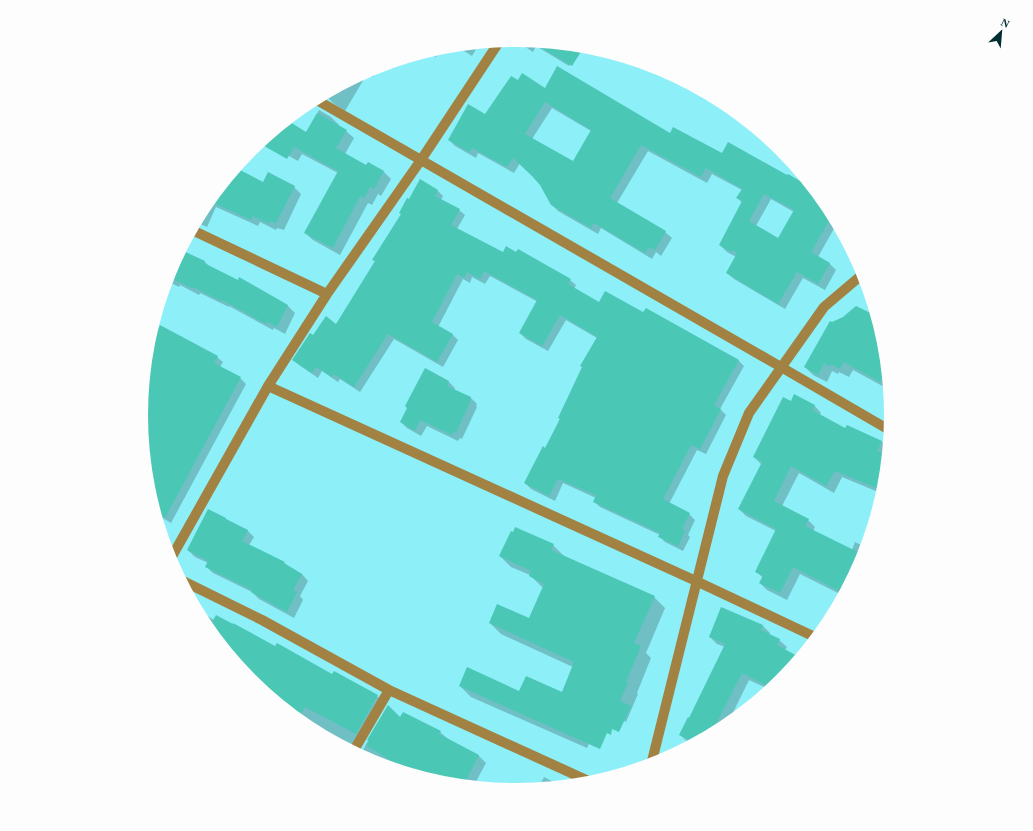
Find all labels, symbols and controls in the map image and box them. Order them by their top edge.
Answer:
north arrow [981,12,1021,52]
text: N [999,16,1012,30]

